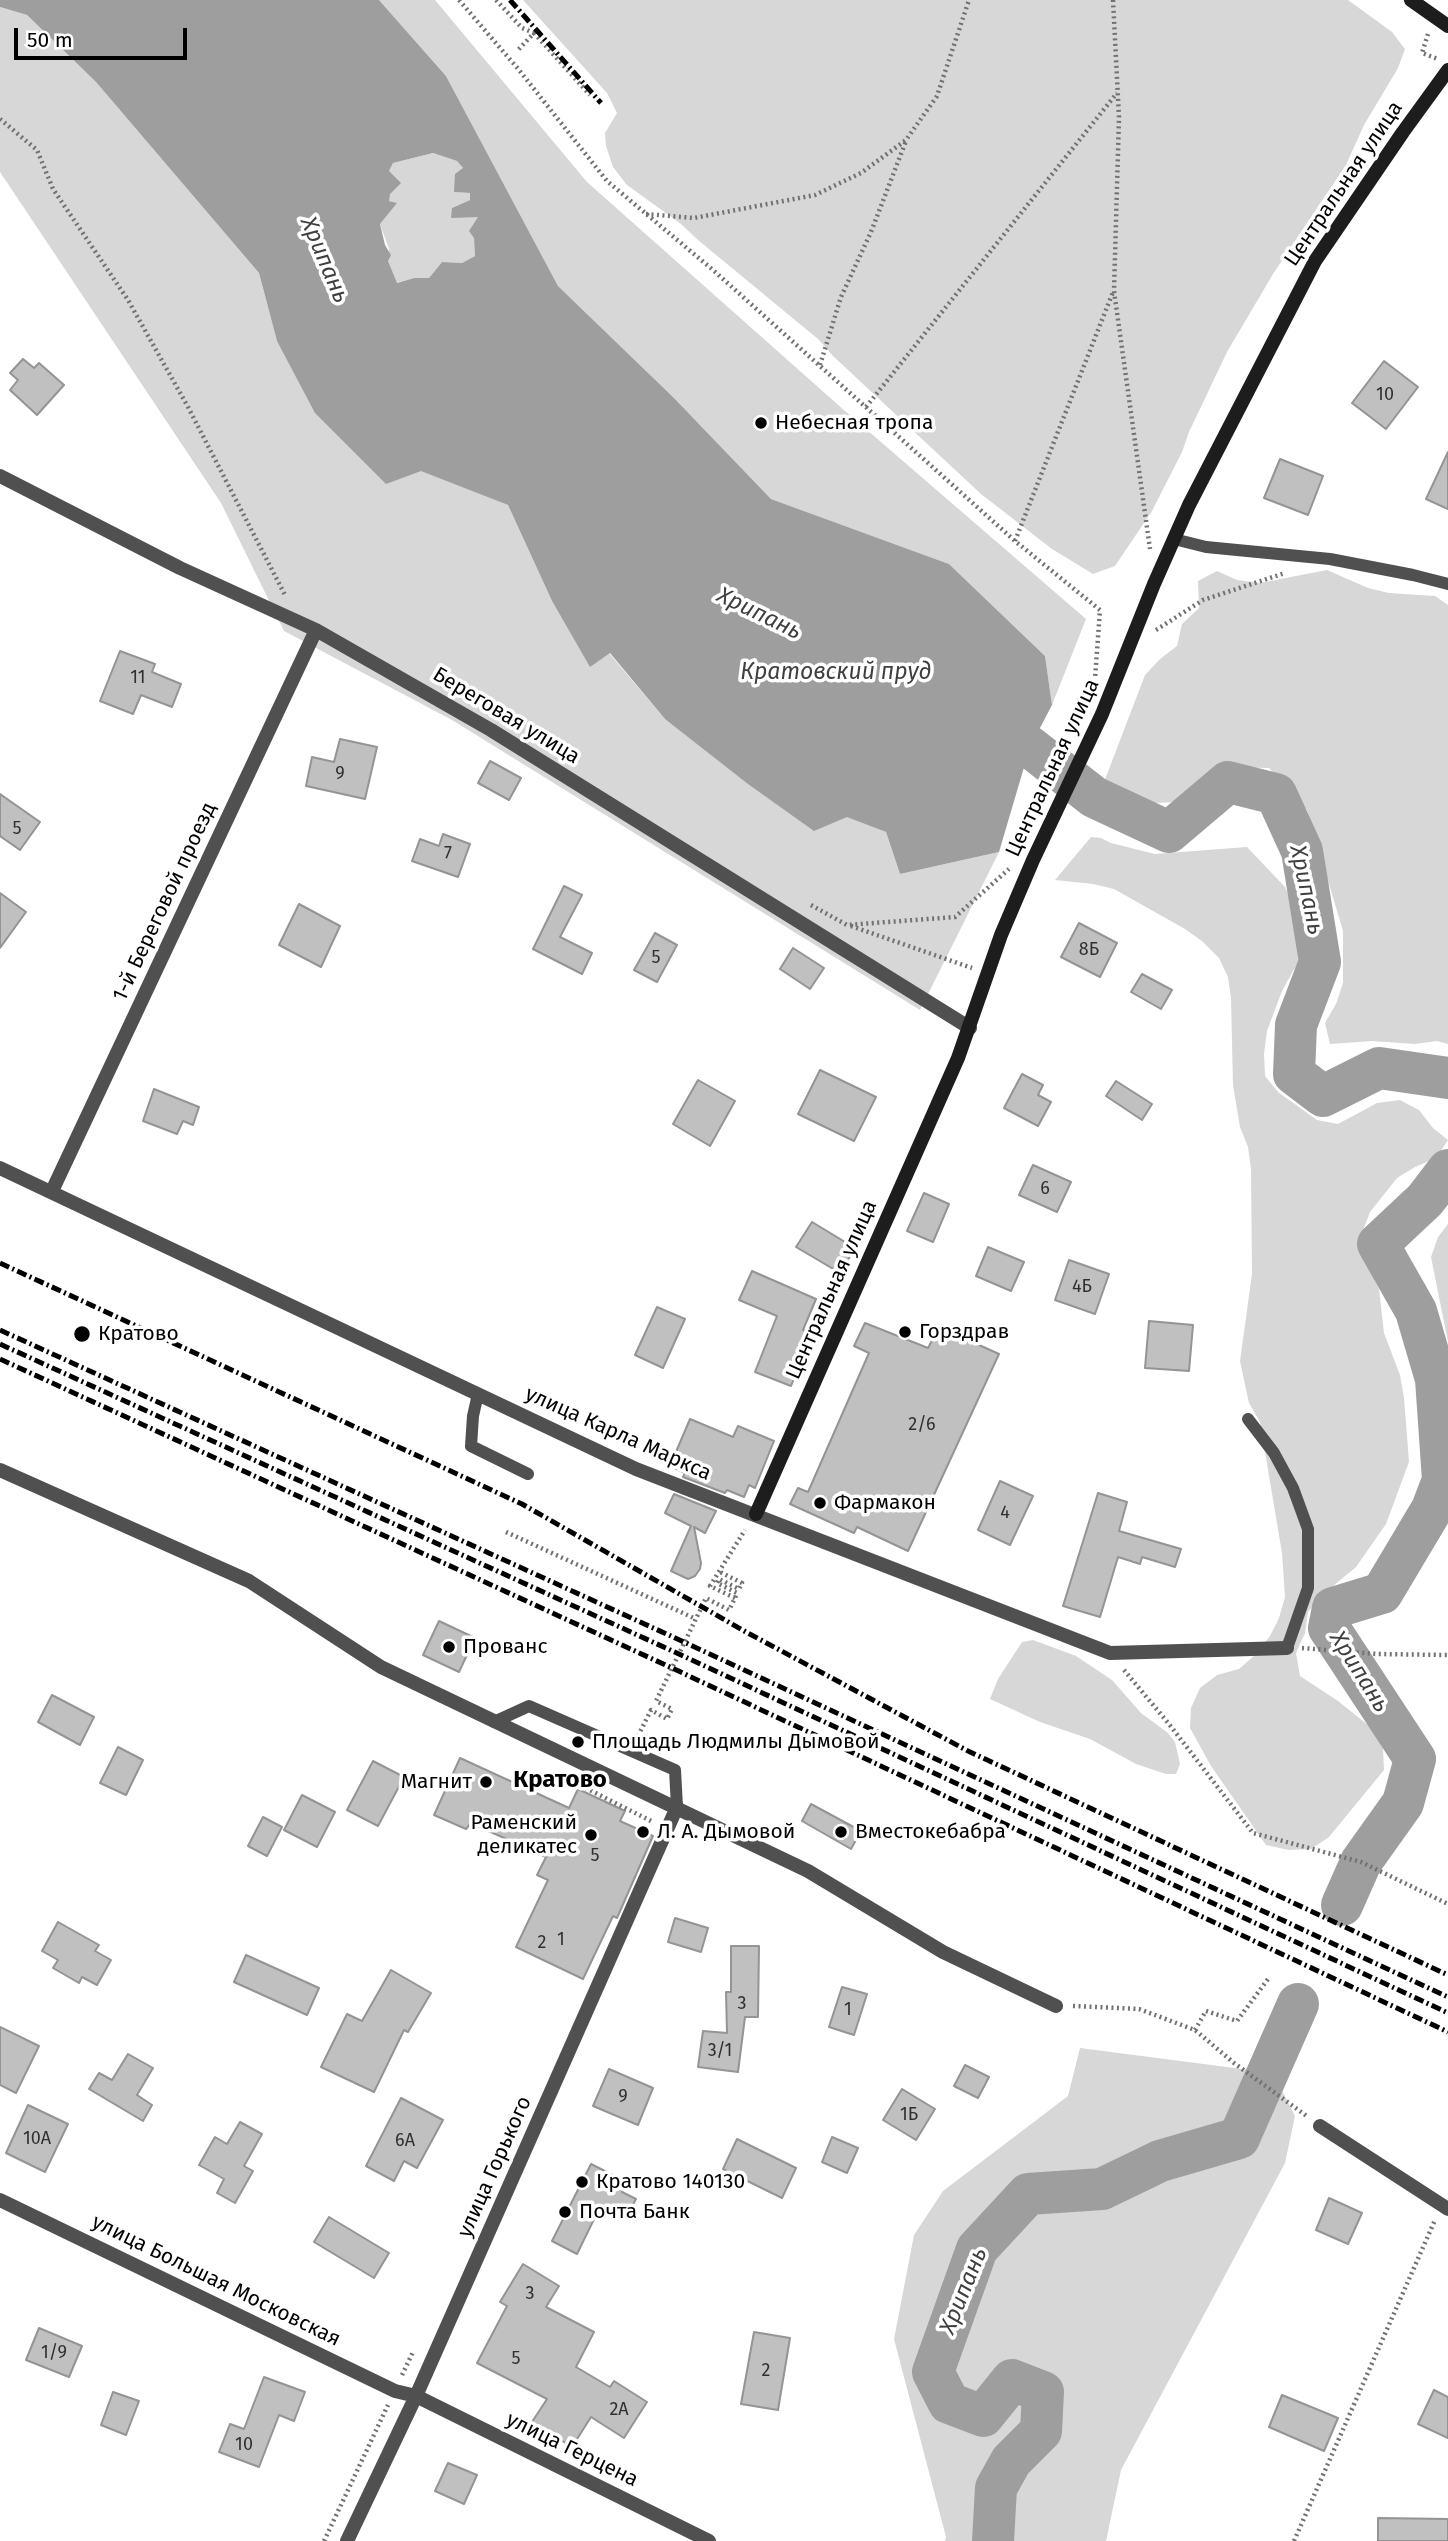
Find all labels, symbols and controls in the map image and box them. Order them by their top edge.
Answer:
scale bar [18,14,191,58]
text: 50 m [27,27,73,53]
street label: Центральная улица [1279,97,1409,271]
water label: Хрипань [294,213,354,307]
house number: 10 [1376,384,1394,406]
place label: Небесная тропа [775,410,933,436]
marker: Небесная тропа [753,415,769,431]
water label: Хрипань [712,582,806,646]
water label: Кратовский пруд [740,659,932,687]
street label: Береговая улица [428,662,584,770]
house number: 11 [130,667,146,689]
street label: Центральная улица [1001,675,1105,861]
house number: 9 [335,763,345,785]
street label: 1-й Береговой проезд [108,799,222,1005]
house number: 5 [12,818,22,840]
house number: 7 [444,843,452,865]
water label: Хрипань [1283,843,1329,937]
house number: 8Б [1079,939,1099,961]
house number: 5 [651,947,661,969]
house number: 6 [1040,1178,1050,1200]
street label: Центральная улица [781,1197,883,1383]
house number: 4Б [1072,1276,1092,1298]
place label: Горздрав [919,1319,1009,1345]
place label: Кратово [98,1321,179,1347]
marker: Кратово [72,1324,92,1344]
marker: Горздрав [897,1324,913,1340]
street label: улица Карла Маркса [521,1382,715,1486]
house number: 2/6 [908,1414,936,1436]
place label: Фармакон [834,1490,936,1516]
marker: Фармакон [812,1495,828,1511]
house number: 4 [1000,1502,1010,1524]
water label: Хрипань [1323,1626,1395,1718]
place label: Прованс [463,1634,547,1660]
marker: Прованс [441,1639,457,1655]
place label: Площадь Людмилы Дымовой [592,1729,880,1755]
marker: Площадь Людмилы Дымовой [570,1734,586,1750]
district label: Кратово [513,1766,607,1794]
place label: Магнит [401,1769,472,1795]
marker: Магнит [478,1774,494,1790]
place label: Раменский деликатес [470,1810,577,1860]
place label: Л. А. Дымовой [657,1819,795,1845]
place label: Вместокебабра [855,1819,1006,1845]
marker: Л. А. Дымовой [635,1824,651,1840]
marker: Вместокебабра [833,1824,849,1840]
marker: Раменский деликатес [583,1827,599,1843]
house number: 5 [590,1845,600,1867]
house number: 1 [557,1929,565,1951]
house number: 2 [538,1932,546,1954]
house number: 3 [738,1993,746,2015]
house number: 1 [844,1999,852,2021]
house number: 3/1 [708,2040,732,2062]
house number: 9 [618,2086,628,2108]
street label: улица Горького [453,2092,537,2242]
house number: 1Б [900,2104,918,2126]
house number: 10А [23,2128,51,2150]
house number: 6А [395,2130,415,2152]
place label: Кратово 140130 [596,2169,745,2195]
marker: Кратово 140130 [574,2174,590,2190]
place label: Почта Банк [579,2199,690,2225]
marker: Почта Банк [557,2204,573,2220]
street label: улица Большая Московская [88,2210,344,2352]
water label: Хрипань [934,2244,994,2338]
house number: 3 [526,2283,534,2305]
house number: 1/9 [41,2342,67,2364]
house number: 5 [511,2348,521,2370]
house number: 2 [762,2360,770,2382]
house number: 2А [609,2399,629,2421]
street label: улица Герцена [502,2407,642,2493]
house number: 10 [235,2434,253,2456]

